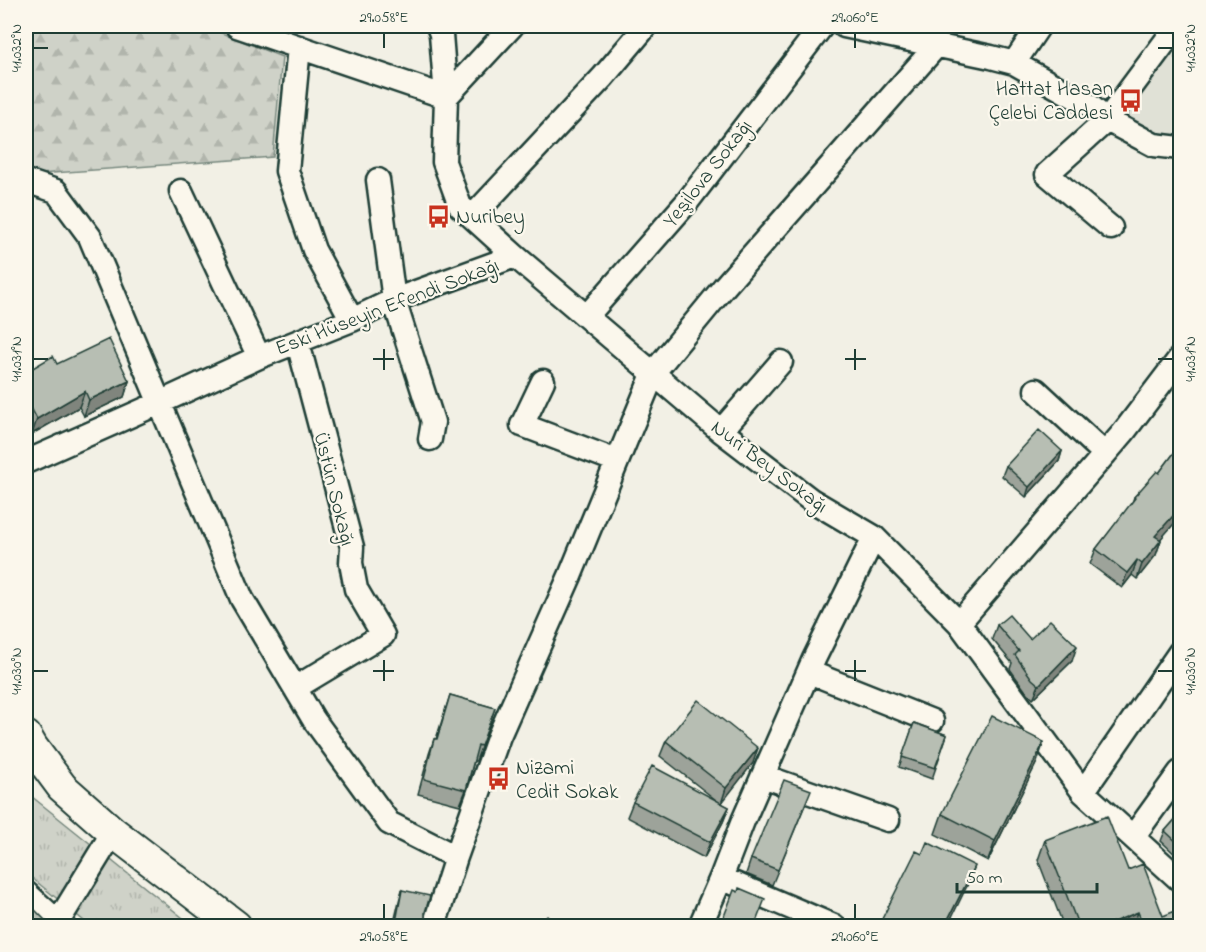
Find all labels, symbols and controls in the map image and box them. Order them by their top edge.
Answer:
text: 29.058°E [360,7,408,29]
text: 29.060°E [831,7,879,29]
text: 41.032°N [6,24,28,72]
text: 41.032°N [1180,24,1202,72]
place label: Hattat Hasan Çelebi Caddesi [989,75,1113,129]
bus stop icon: Hattat Hasan Çelebi Caddesi [1118,87,1144,113]
street label: Yeşilova Sokağı [657,114,762,236]
bus stop icon: Nuribey [425,203,451,229]
place label: Nuribey [456,203,525,235]
street label: Eski Hüseyin Efendi Sokağı [271,251,505,366]
text: 41.031°N [6,336,28,382]
text: 41.031°N [1180,336,1202,382]
street label: Nuri Bey Sokağı [703,414,834,523]
street label: Üstün Sokağı [303,430,362,550]
text: 41.030°N [6,647,28,695]
text: 41.030°N [1180,647,1202,695]
place label: Nizami Cedit Sokak [516,754,619,808]
bus stop icon: Nizami Cedit Sokak [485,766,511,792]
scale bar [957,856,1096,894]
text: 50 m [966,866,1003,892]
text: 29.058°E [360,926,408,948]
text: 29.060°E [831,926,879,948]

